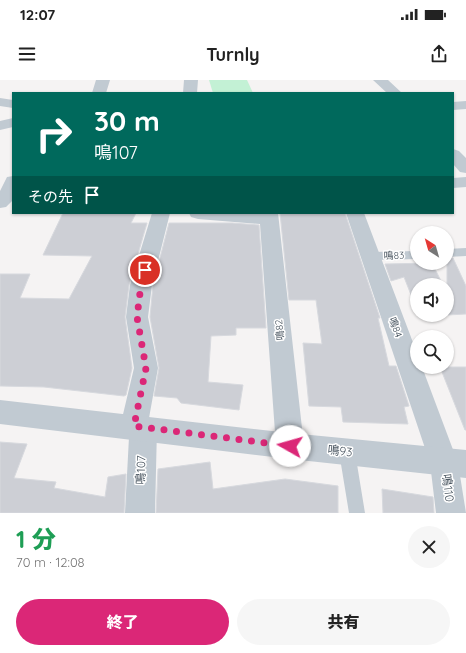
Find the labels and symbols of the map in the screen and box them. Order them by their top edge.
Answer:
north arrow [410,226,454,270]
street label: 鳴83 [383,249,405,262]
pin [128,253,162,287]
street label: 鳴84 [386,315,405,339]
street label: 鳴82 [272,319,287,341]
position arrow [269,425,311,467]
street label: 鳴93 [327,442,353,459]
street label: 鳴107 [132,455,149,485]
street label: 鳴110 [439,473,458,503]

